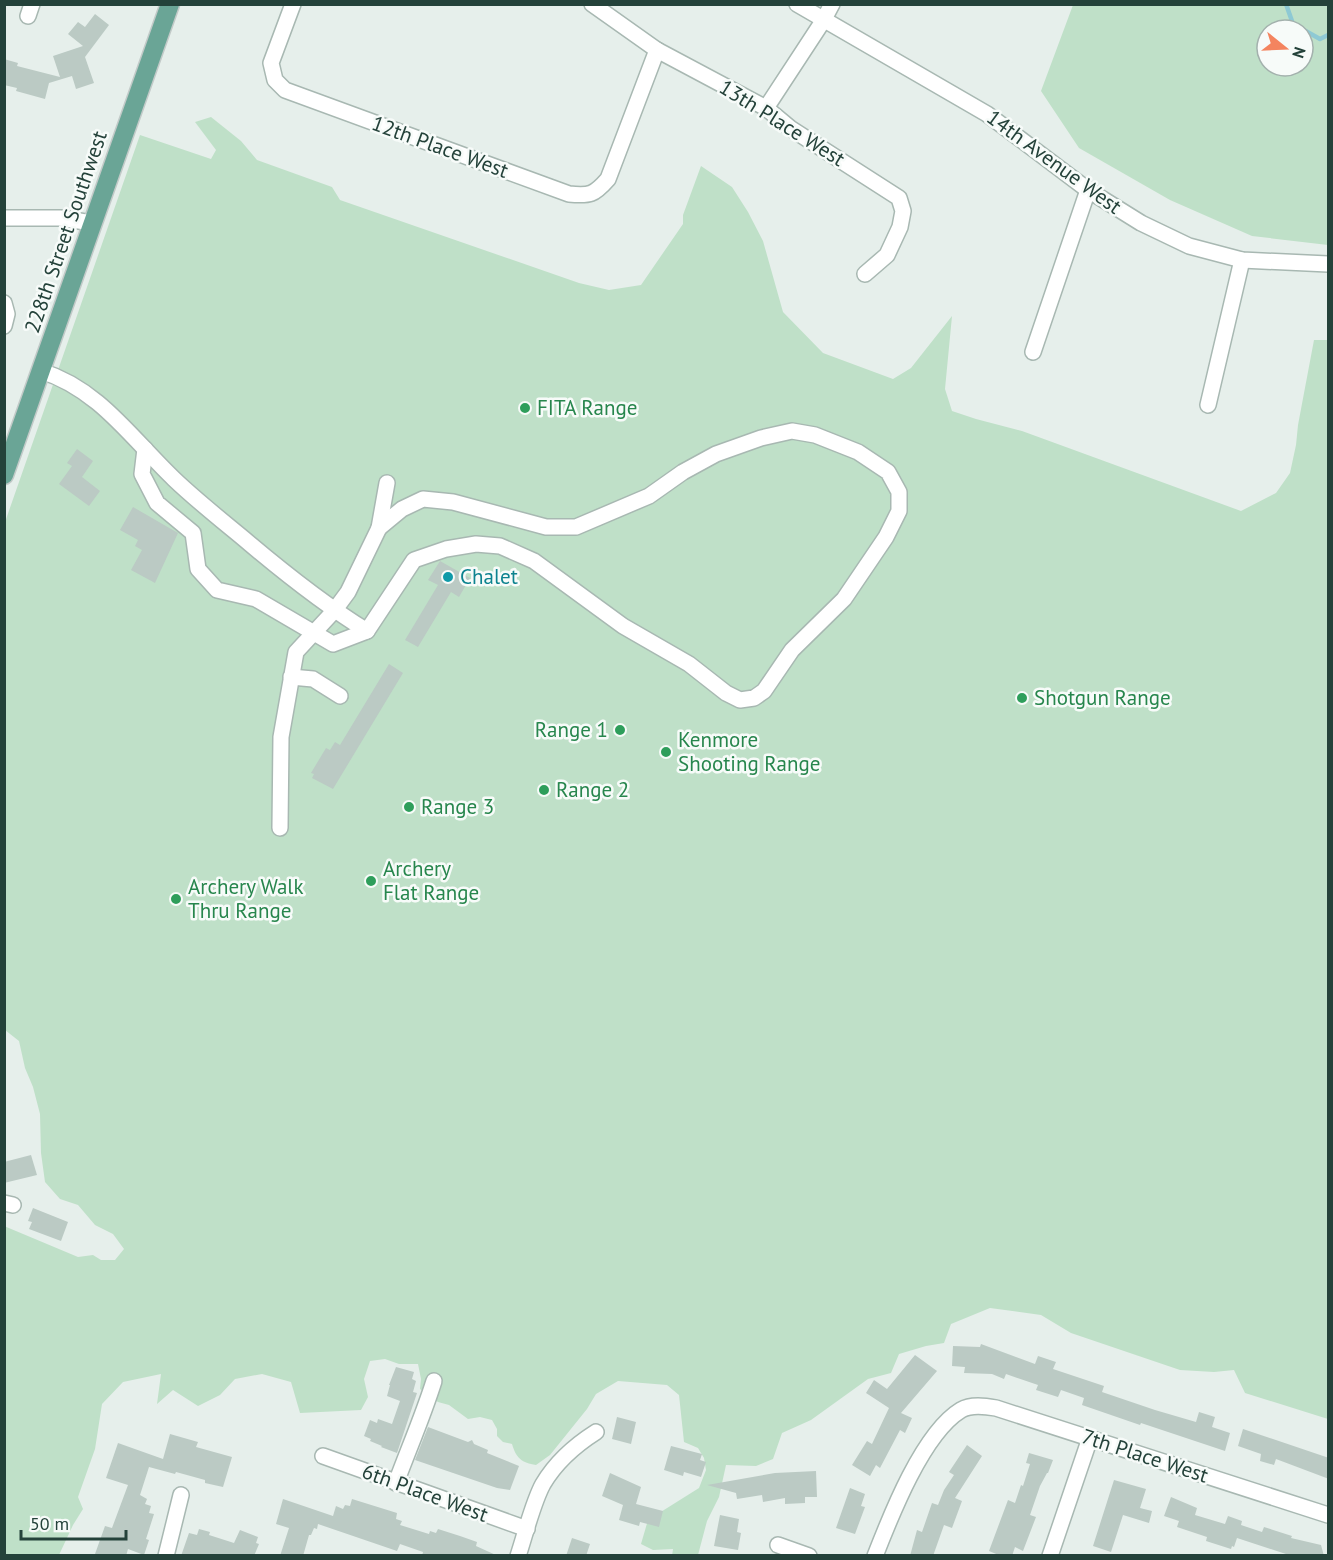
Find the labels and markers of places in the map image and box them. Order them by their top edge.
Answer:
place label: FITA Range [537,394,637,421]
marker: FITA Range [518,401,532,415]
place label: Chalet [460,563,518,590]
marker: Chalet [441,570,455,584]
place label: Shotgun Range [1034,684,1171,711]
marker: Shotgun Range [1015,691,1029,705]
place label: Range 1 [535,716,608,743]
marker: Range 1 [613,723,627,737]
place label: Kenmore Shooting Range [678,726,820,777]
marker: Kenmore Shooting Range [659,745,673,759]
place label: Range 2 [556,776,629,803]
marker: Range 2 [537,783,551,797]
place label: Range 3 [421,793,494,820]
marker: Range 3 [402,800,416,814]
place label: Archery Flat Range [383,855,479,906]
place label: Archery Walk Thru Range [188,873,304,924]
marker: Archery Flat Range [364,874,378,888]
marker: Archery Walk Thru Range [169,892,183,906]

